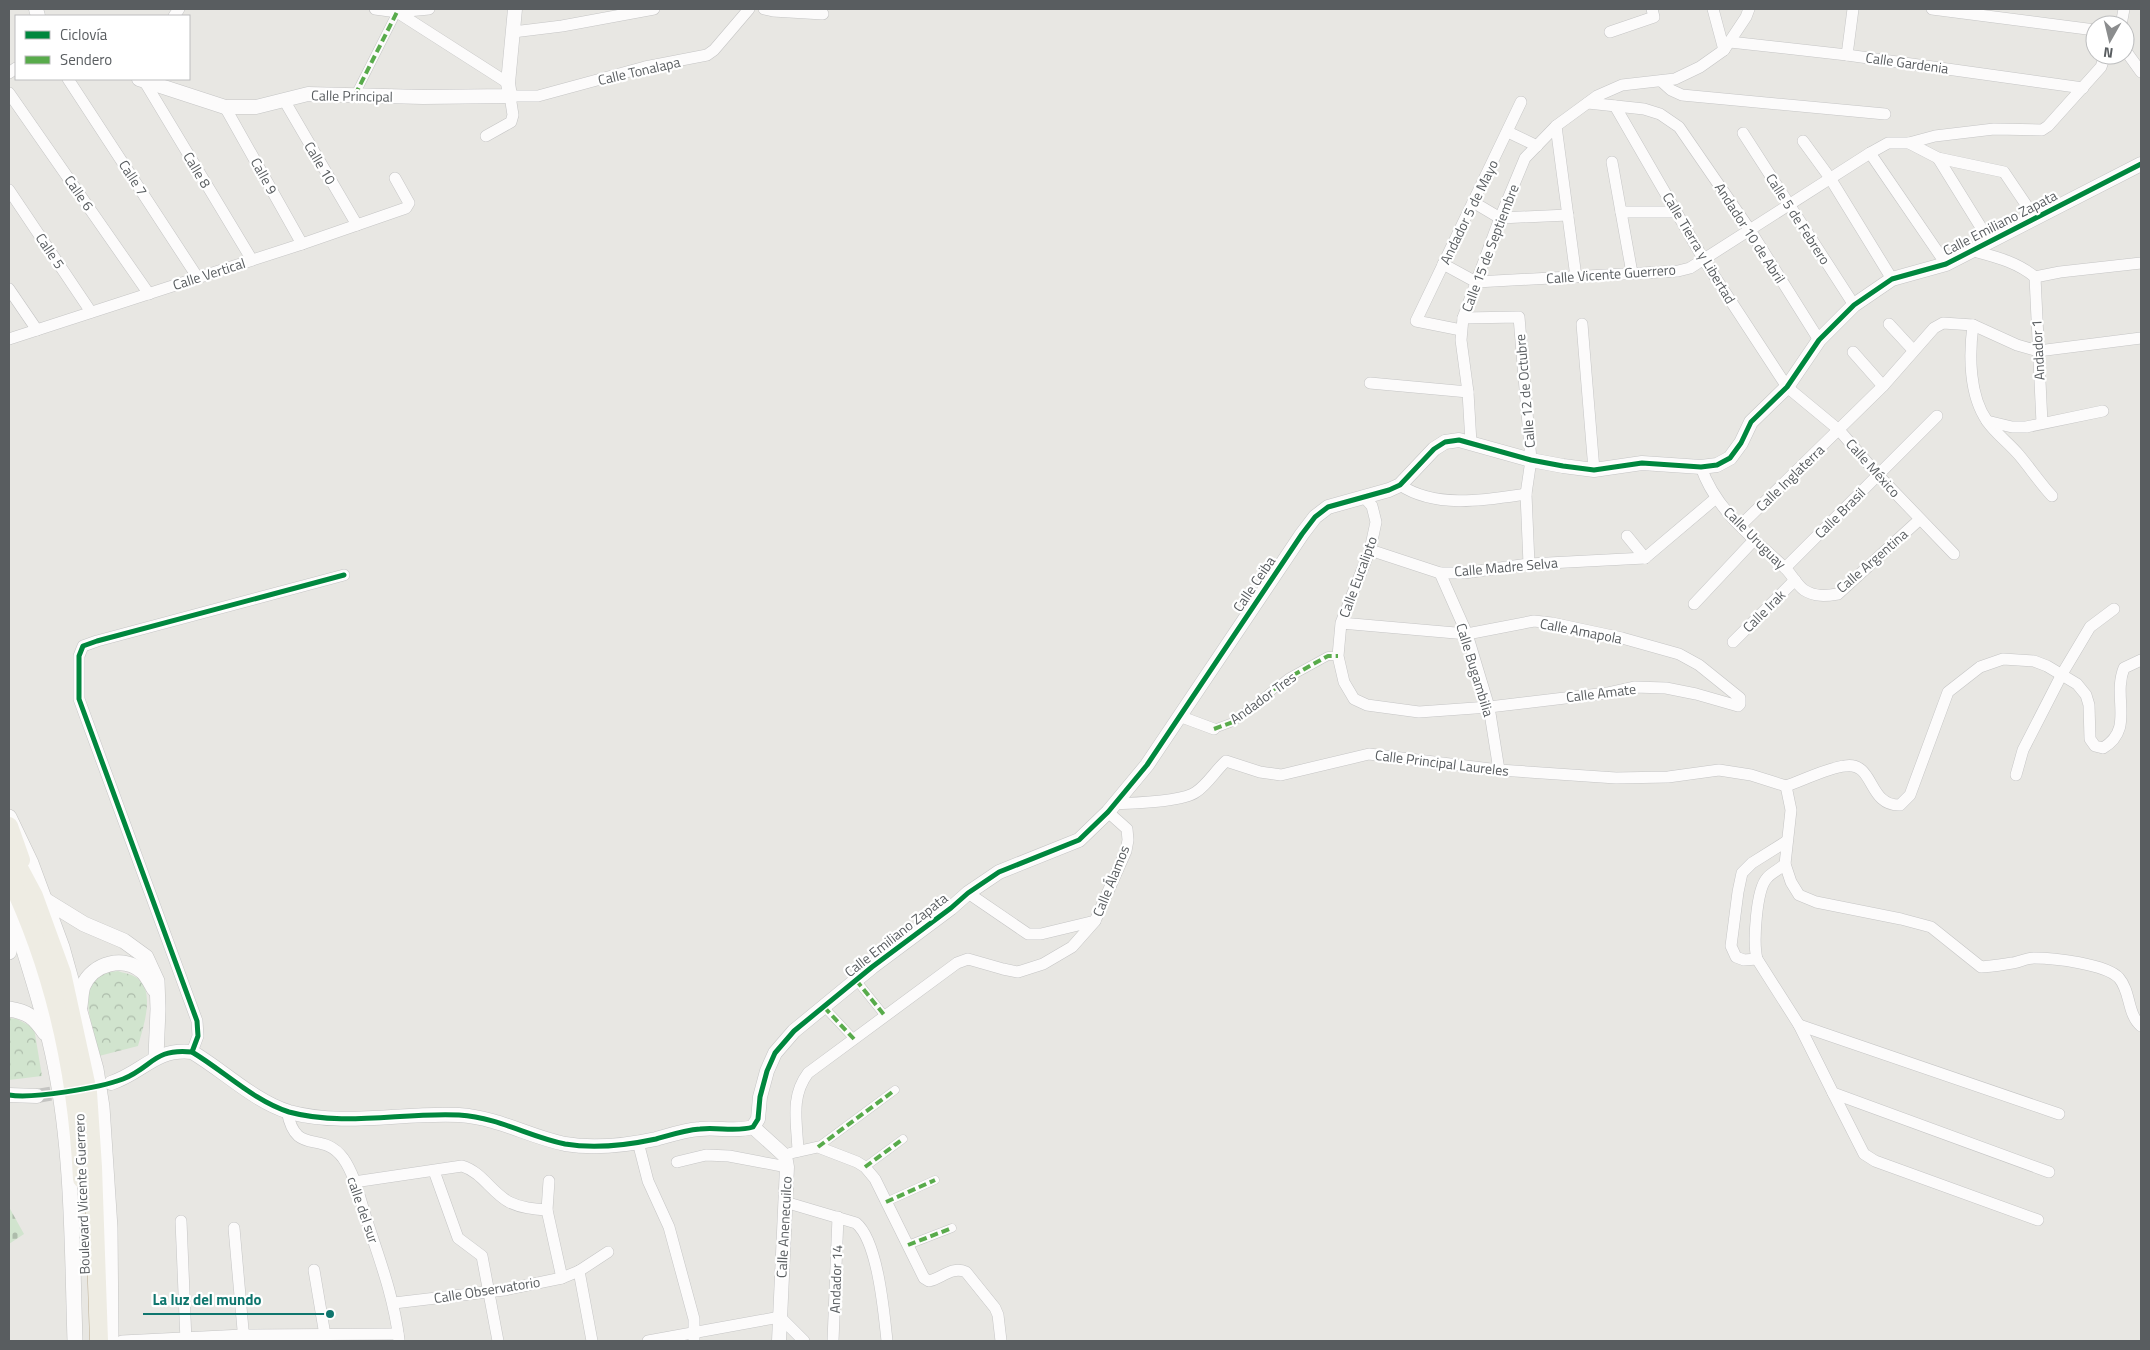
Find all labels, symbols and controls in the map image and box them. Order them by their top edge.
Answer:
legend [15,15,190,80]
north arrow [2085,15,2135,65]
text: Ciclovía [60,23,108,46]
text: N [2102,42,2114,64]
street label: Calle Gardenia [1864,46,1950,79]
text: Sendero [60,48,112,71]
street label: Calle Tonalapa [596,51,682,90]
street label: Calle Principal [311,84,393,107]
street label: Calle 10 [299,137,342,188]
street label: Calle 8 [178,148,217,192]
street label: Calle 9 [246,154,283,198]
street label: Calle 7 [114,156,153,200]
street label: Andador 5 de Mayo [1434,156,1503,268]
street label: Calle 5 de Febrero [1761,169,1836,269]
street label: Calle 6 [60,171,99,215]
street label: Andador 10 de Abril [1710,178,1791,287]
street label: Calle 15 de Septiembre [1455,181,1524,315]
street label: Calle Emiliano Zapata [1939,185,2061,260]
street label: Calle Tierra y Libertad [1658,188,1741,307]
street label: Calle 5 [31,229,70,273]
street label: Calle Vertical [170,252,248,295]
street label: Calle Vicente Guerrero [1545,258,1677,289]
street label: Andador 1 [2025,319,2050,381]
street label: Calle 12 de Octubre [1509,333,1540,449]
street label: Calle México [1841,434,1906,502]
street label: Calle Inglaterra [1751,439,1829,516]
street label: Calle Brasil [1809,482,1870,543]
street label: Calle Uruguay [1719,502,1792,574]
street label: Calle Argentina [1831,524,1912,598]
street label: Calle Eucalipto [1333,533,1382,621]
street label: Calle Ceiba [1227,552,1280,616]
street label: Calle Madre Selva [1453,552,1559,581]
street label: Calle Irak [1737,584,1790,637]
street label: Calle Amapola [1538,612,1624,649]
street label: Calle Bugambilia [1451,620,1500,719]
street label: Andador Tres [1225,666,1300,729]
street label: Calle Amate [1565,678,1637,707]
street label: Calle Principal Laureles [1374,744,1510,781]
street label: Calle Álamos [1087,842,1134,920]
street label: Calle Emiliano Zapata [840,888,952,982]
street label: Boulevard Vicente Guerrero [68,1113,95,1275]
street label: calle del sur [342,1174,385,1246]
street label: Calle Anenecuilco [770,1175,797,1278]
street label: Andador 14 [824,1244,847,1314]
street label: Calle Observatorio [432,1271,542,1308]
callout: La luz del mundo [143,1284,272,1314]
text: La luz del mundo [152,1288,262,1311]

